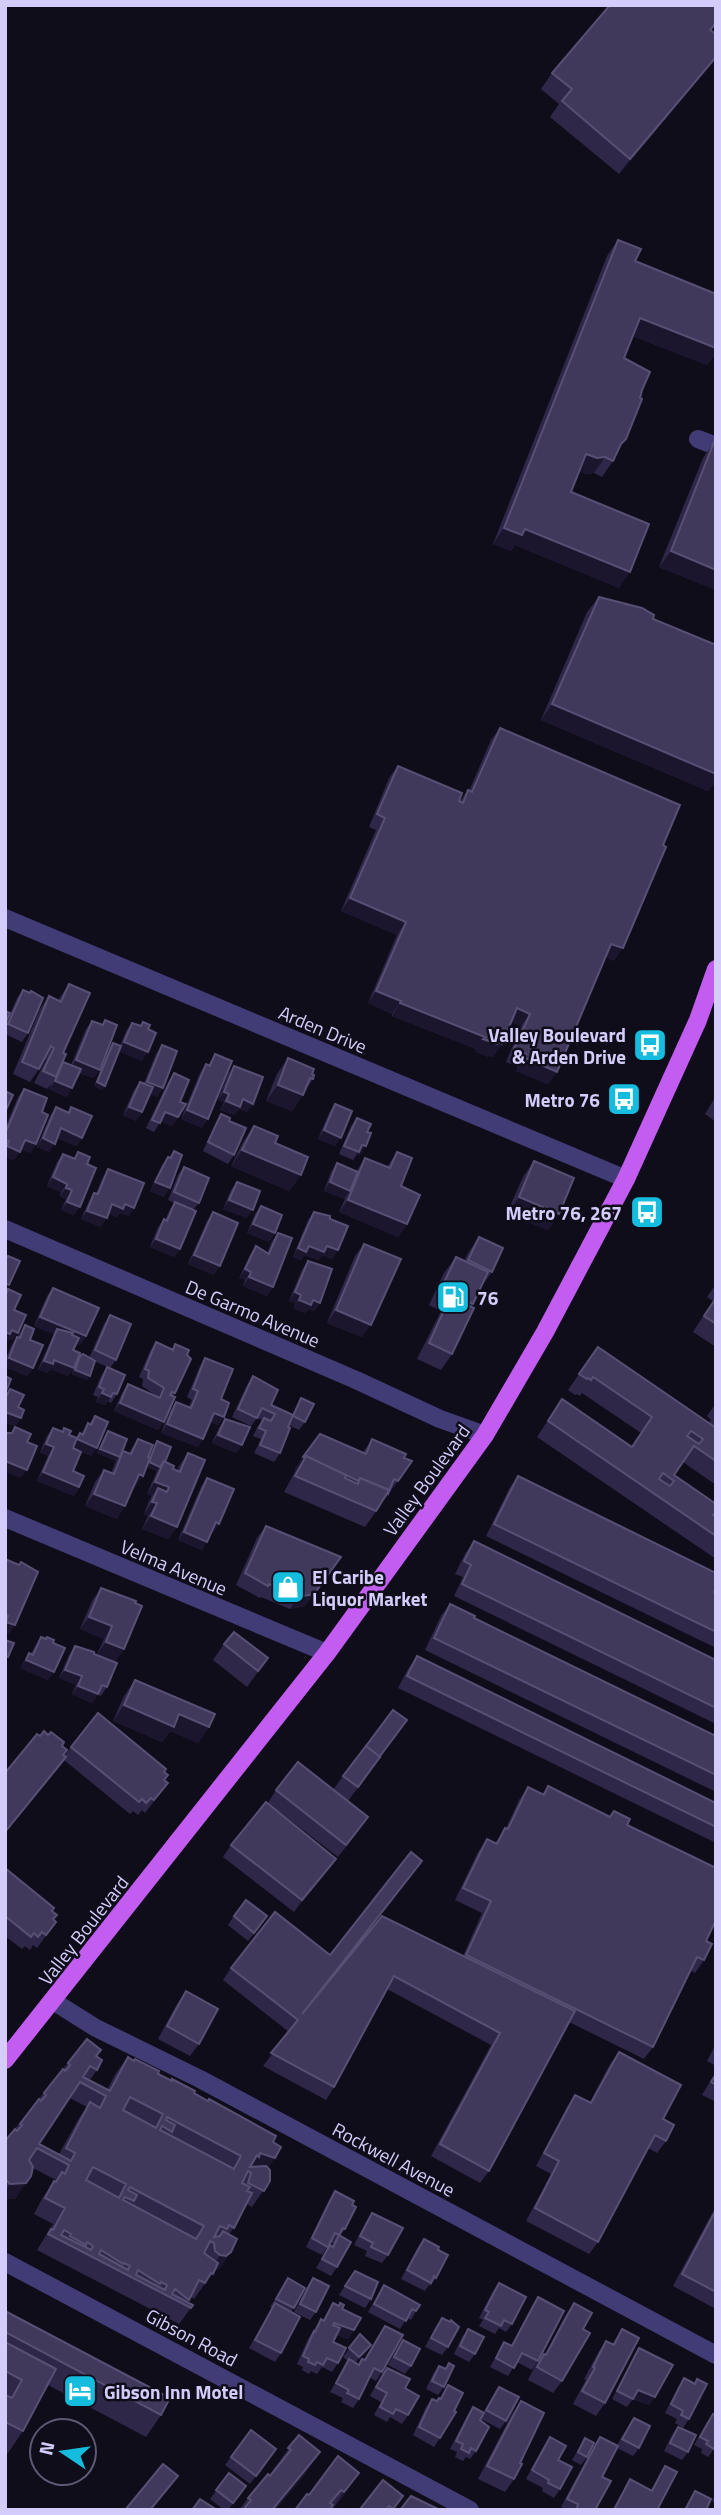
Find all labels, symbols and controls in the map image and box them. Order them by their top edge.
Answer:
street label: Arden Drive [274,997,372,1061]
place label: Valley Boulevard & Arden Drive [488,1020,626,1071]
bus stop icon: Valley Boulevard & Arden Drive [631,1026,669,1064]
bus stop icon: Metro 76 [605,1080,643,1118]
place label: Metro 76 [525,1085,600,1114]
bus stop icon: Metro 76, 267 [628,1193,666,1231]
place label: Metro 76, 267 [505,1198,622,1227]
street label: De Garmo Avenue [181,1272,325,1354]
fuel station icon: 76 [434,1278,472,1316]
place label: 76 [477,1283,499,1312]
street label: Valley Boulevard [375,1418,477,1542]
street label: Velma Avenue [116,1531,232,1603]
place label: El Caribe Liquor Market [312,1562,427,1613]
shop icon: El Caribe Liquor Market [269,1568,307,1606]
street label: Valley Boulevard [31,1869,135,1991]
street label: Rockwell Avenue [327,2114,461,2204]
street label: Gibson Road [141,2301,243,2373]
hotel icon: Gibson Inn Motel [61,2372,99,2410]
place label: Gibson Inn Motel [104,2377,243,2406]
north arrow [28,2417,98,2487]
text: N [30,2438,62,2458]

